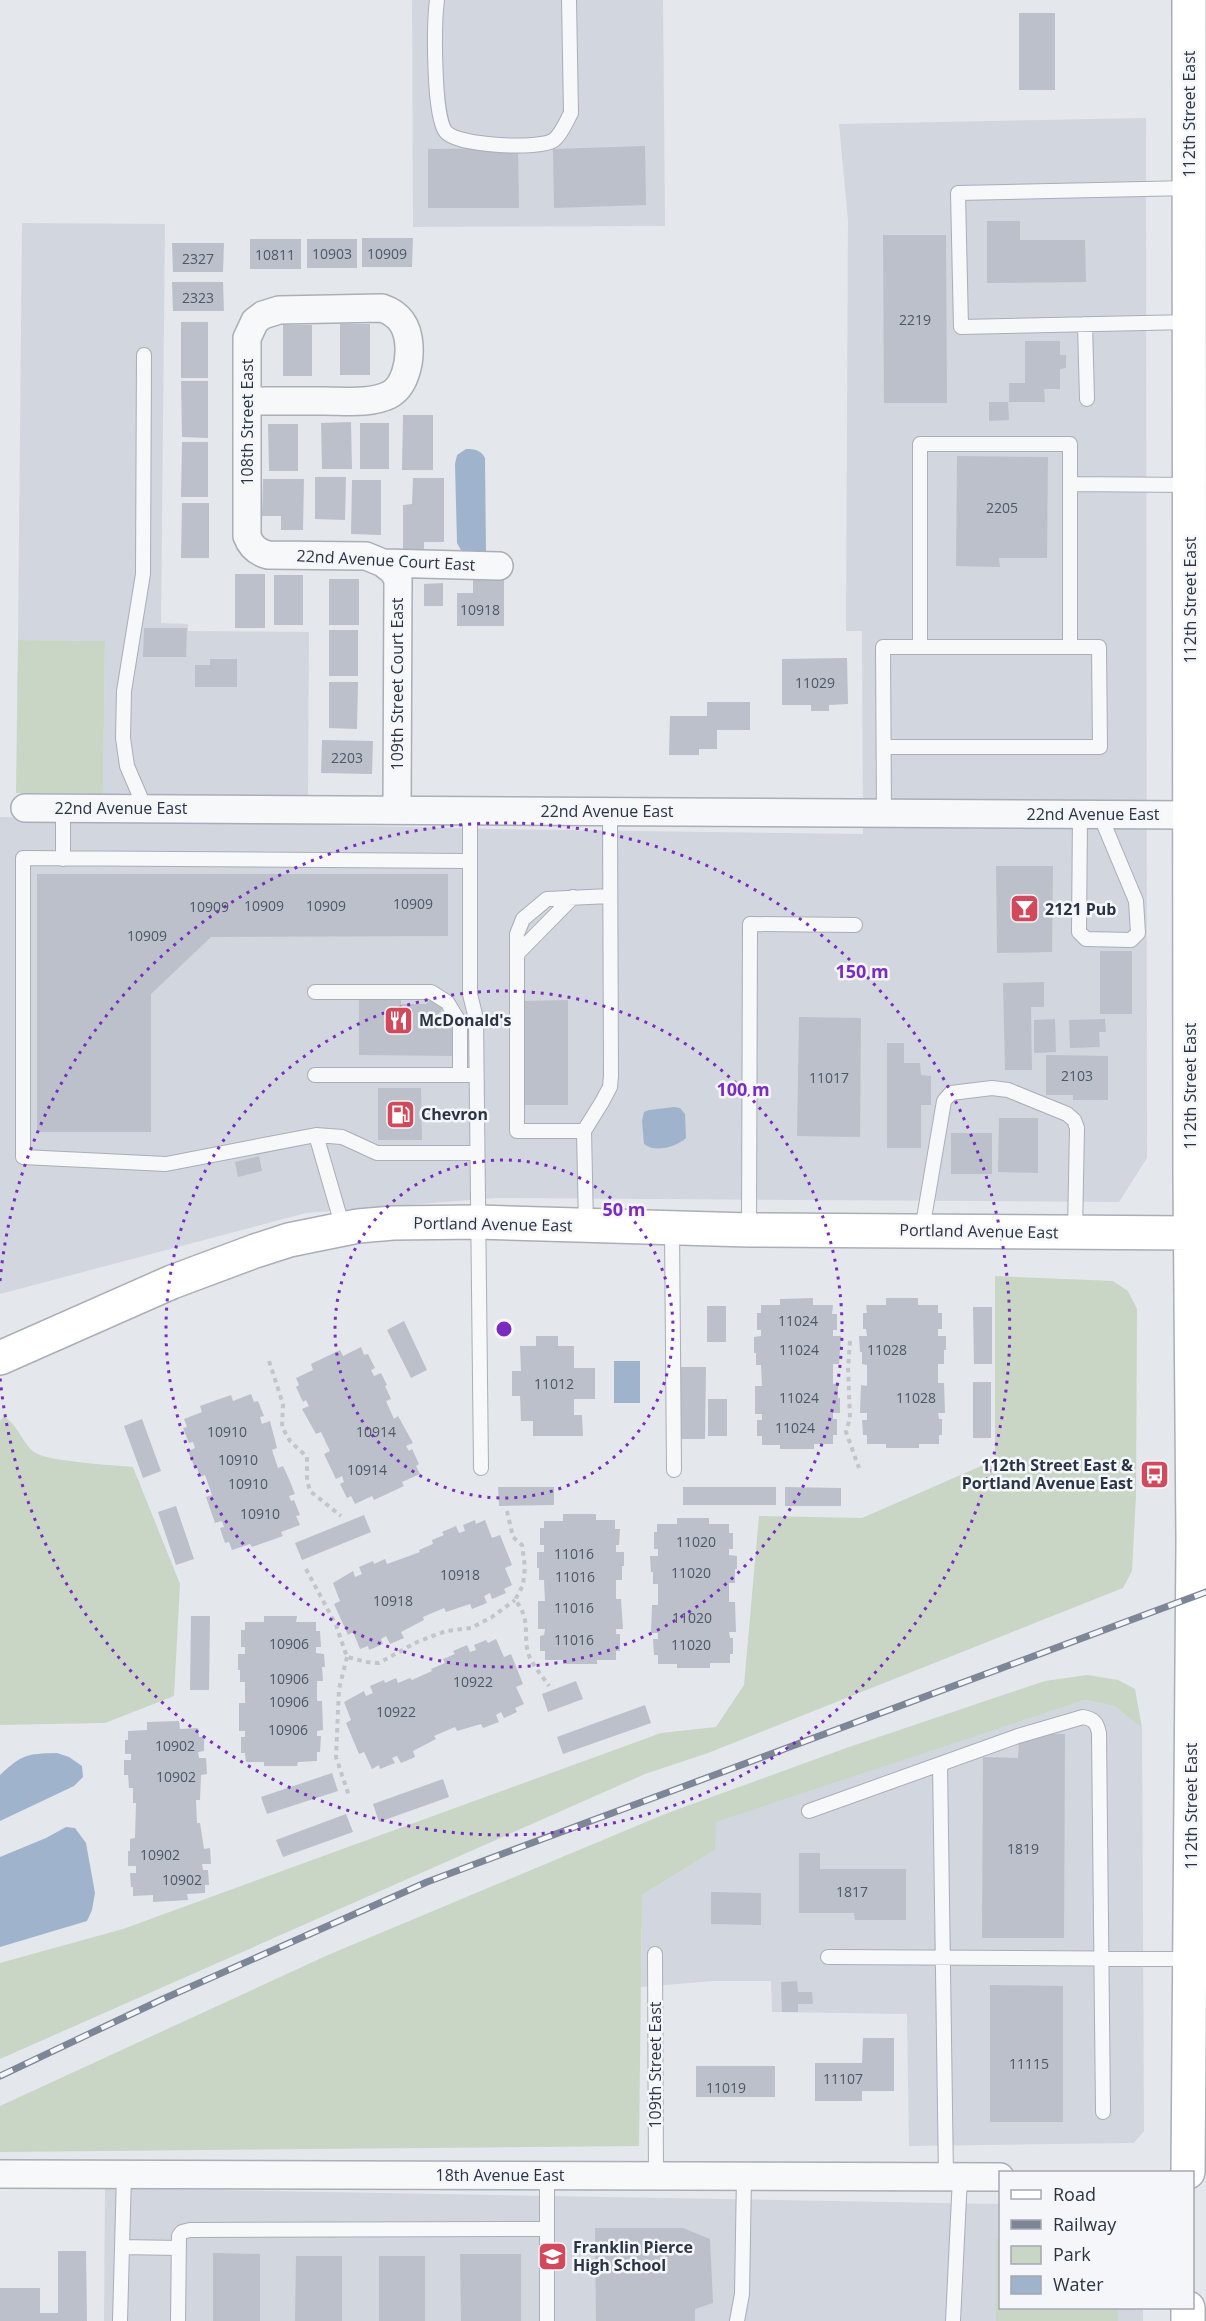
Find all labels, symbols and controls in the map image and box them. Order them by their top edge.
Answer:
street label: 112th Street East [1178,50,1200,178]
house number: 10903 [312,244,352,263]
house number: 10909 [367,244,407,263]
house number: 10811 [255,245,295,264]
house number: 2327 [182,249,214,268]
house number: 2323 [182,288,214,307]
house number: 2219 [899,310,931,329]
street label: 108th Street East [236,358,258,486]
house number: 2205 [986,498,1018,517]
street label: 112th Street East [1179,536,1201,664]
street label: 22nd Avenue Court East [296,544,476,576]
street label: 109th Street Court East [386,597,408,770]
house number: 10918 [460,600,500,619]
house number: 11029 [795,673,835,692]
house number: 2203 [331,748,363,767]
street label: 22nd Avenue East [54,797,188,819]
street label: 22nd Avenue East [540,800,674,822]
street label: 22nd Avenue East [1026,803,1160,825]
bar icon: 2121 Pub [1008,893,1040,925]
house number: 10909 [393,894,433,913]
house number: 10909 [244,896,284,915]
house number: 10909 [306,896,346,915]
house number: 10909 [189,897,229,916]
place label: 2121 Pub [1045,898,1116,920]
house number: 10909 [127,926,167,945]
text: 150 m [835,959,889,983]
restaurant icon: McDonald's [382,1004,414,1036]
place label: McDonald's [419,1009,512,1031]
street label: 112th Street East [1179,1022,1201,1150]
house number: 2103 [1061,1066,1093,1085]
house number: 11017 [809,1068,849,1087]
text: 100 m [716,1077,770,1101]
fuel station icon: Chevron [384,1098,416,1130]
place label: Chevron [421,1103,488,1125]
text: 50 m [603,1197,645,1221]
street label: Portland Avenue East [413,1212,573,1236]
street label: Portland Avenue East [899,1219,1059,1243]
house number: 11024 [778,1311,818,1330]
centre of rings [494,1319,514,1339]
house number: 11024 [779,1340,819,1359]
house number: 11028 [867,1340,907,1359]
house number: 11012 [534,1374,574,1393]
house number: 11024 [779,1388,819,1407]
house number: 11028 [896,1388,936,1407]
house number: 11024 [775,1418,815,1437]
house number: 10910 [207,1422,247,1441]
house number: 10914 [356,1422,396,1441]
house number: 10910 [218,1450,258,1469]
place label: 112th Street East & Portland Avenue East [962,1454,1133,1494]
bus stop icon: 112th Street East & Portland Avenue East [1138,1458,1170,1490]
house number: 10914 [347,1460,387,1479]
house number: 10910 [228,1474,268,1493]
house number: 10910 [240,1504,280,1523]
house number: 11020 [676,1532,716,1551]
house number: 11016 [554,1544,594,1563]
house number: 11020 [671,1563,711,1582]
house number: 10918 [440,1565,480,1584]
house number: 11016 [555,1567,595,1586]
house number: 10918 [373,1591,413,1610]
house number: 11016 [554,1598,594,1617]
house number: 11020 [672,1608,712,1627]
house number: 11016 [554,1630,594,1649]
house number: 10906 [269,1634,309,1653]
house number: 11020 [671,1635,711,1654]
house number: 10906 [269,1669,309,1688]
house number: 10922 [453,1672,493,1691]
house number: 10906 [269,1692,309,1711]
house number: 10922 [376,1702,416,1721]
house number: 10906 [268,1720,308,1739]
house number: 10902 [155,1736,195,1755]
street label: 112th Street East [1180,1742,1202,1870]
house number: 10902 [156,1767,196,1786]
house number: 1819 [1007,1839,1039,1858]
house number: 10902 [140,1845,180,1864]
house number: 10902 [162,1870,202,1889]
house number: 1817 [836,1882,868,1901]
street label: 109th Street East [644,2001,666,2129]
house number: 11115 [1009,2054,1049,2073]
house number: 11107 [823,2069,863,2088]
house number: 11019 [706,2078,746,2097]
street label: 18th Avenue East [436,2164,565,2186]
legend [999,2171,1194,2309]
text: Road [1053,2182,1096,2206]
text: Railway [1053,2212,1117,2236]
place label: Franklin Pierce High School [573,2236,693,2276]
school or university icon: Franklin Pierce High School [536,2240,568,2272]
text: Park [1053,2242,1091,2266]
text: Water [1053,2272,1104,2296]

